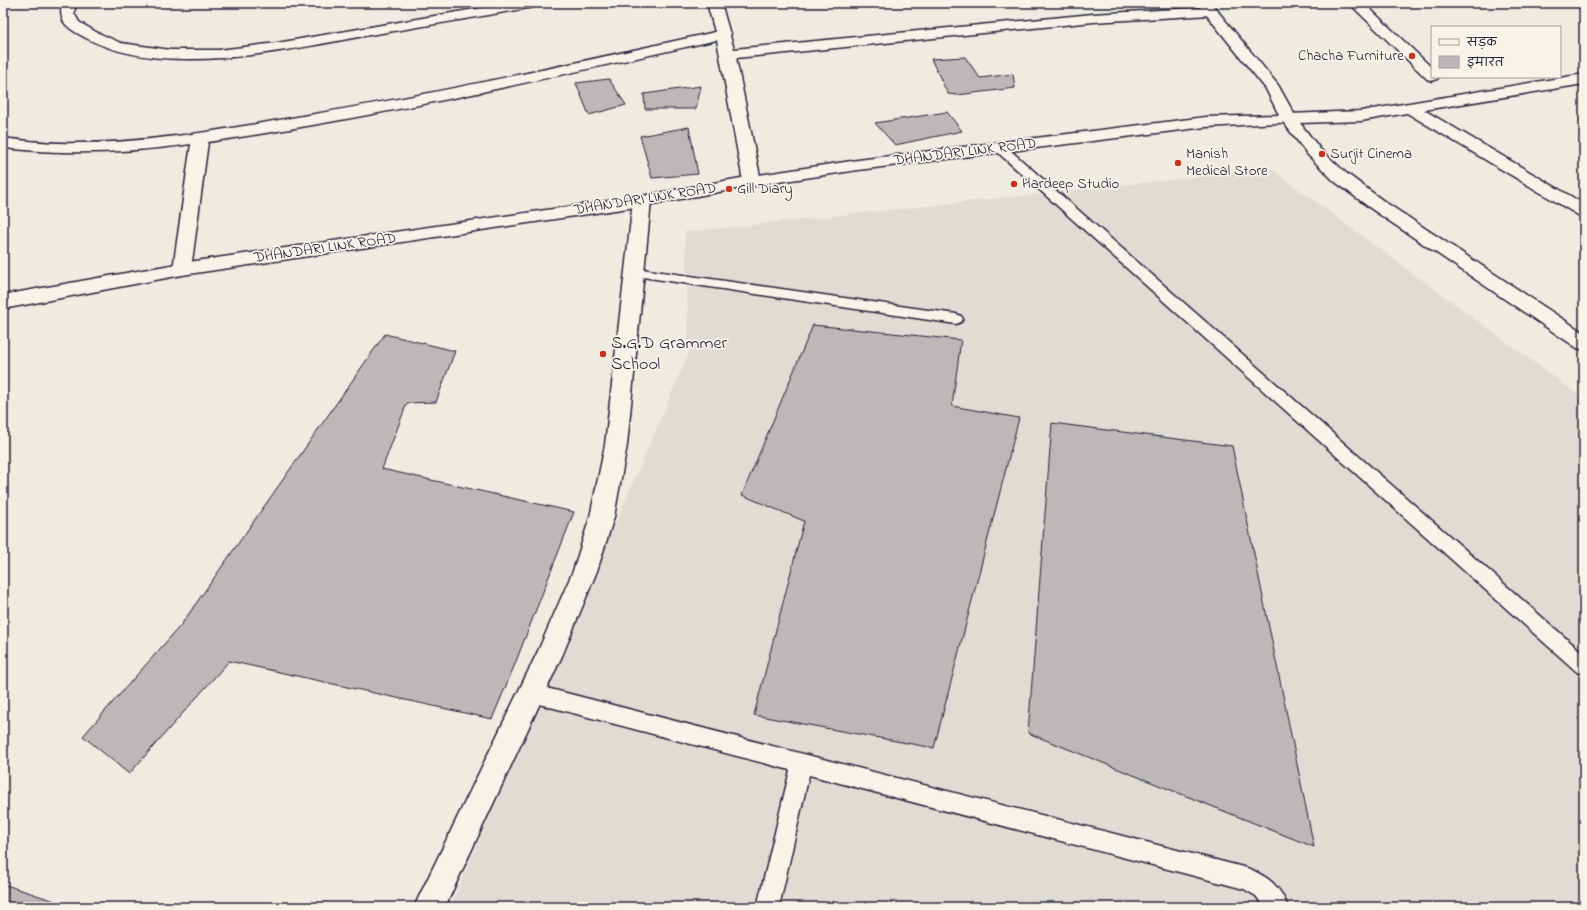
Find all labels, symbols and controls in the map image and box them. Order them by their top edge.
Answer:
legend [1431,26,1561,78]
text: सड़क [1466,34,1498,52]
place label: Chacha Furniture [1298,45,1404,67]
marker: Chacha Furniture [1407,51,1417,61]
text: इमारत [1467,54,1505,72]
street label: DHANDARI LINK ROAD [891,132,1038,172]
place label: Manish Medical Store [1186,143,1268,182]
place label: Surjit Cinema [1330,143,1412,165]
marker: Surjit Cinema [1317,149,1327,159]
marker: Manish Medical Store [1173,158,1183,168]
place label: Hardeep Studio [1022,173,1120,195]
street label: DHANDARI LINK ROAD [571,177,718,221]
place label: Gill Diary [737,178,793,201]
marker: Hardeep Studio [1009,179,1019,189]
marker: Gill Diary [724,184,734,194]
street label: DHANDARI LINK ROAD [251,227,398,269]
place label: S.G.D Grammer School [611,331,727,378]
marker: S.G.D Grammer School [598,349,608,359]

